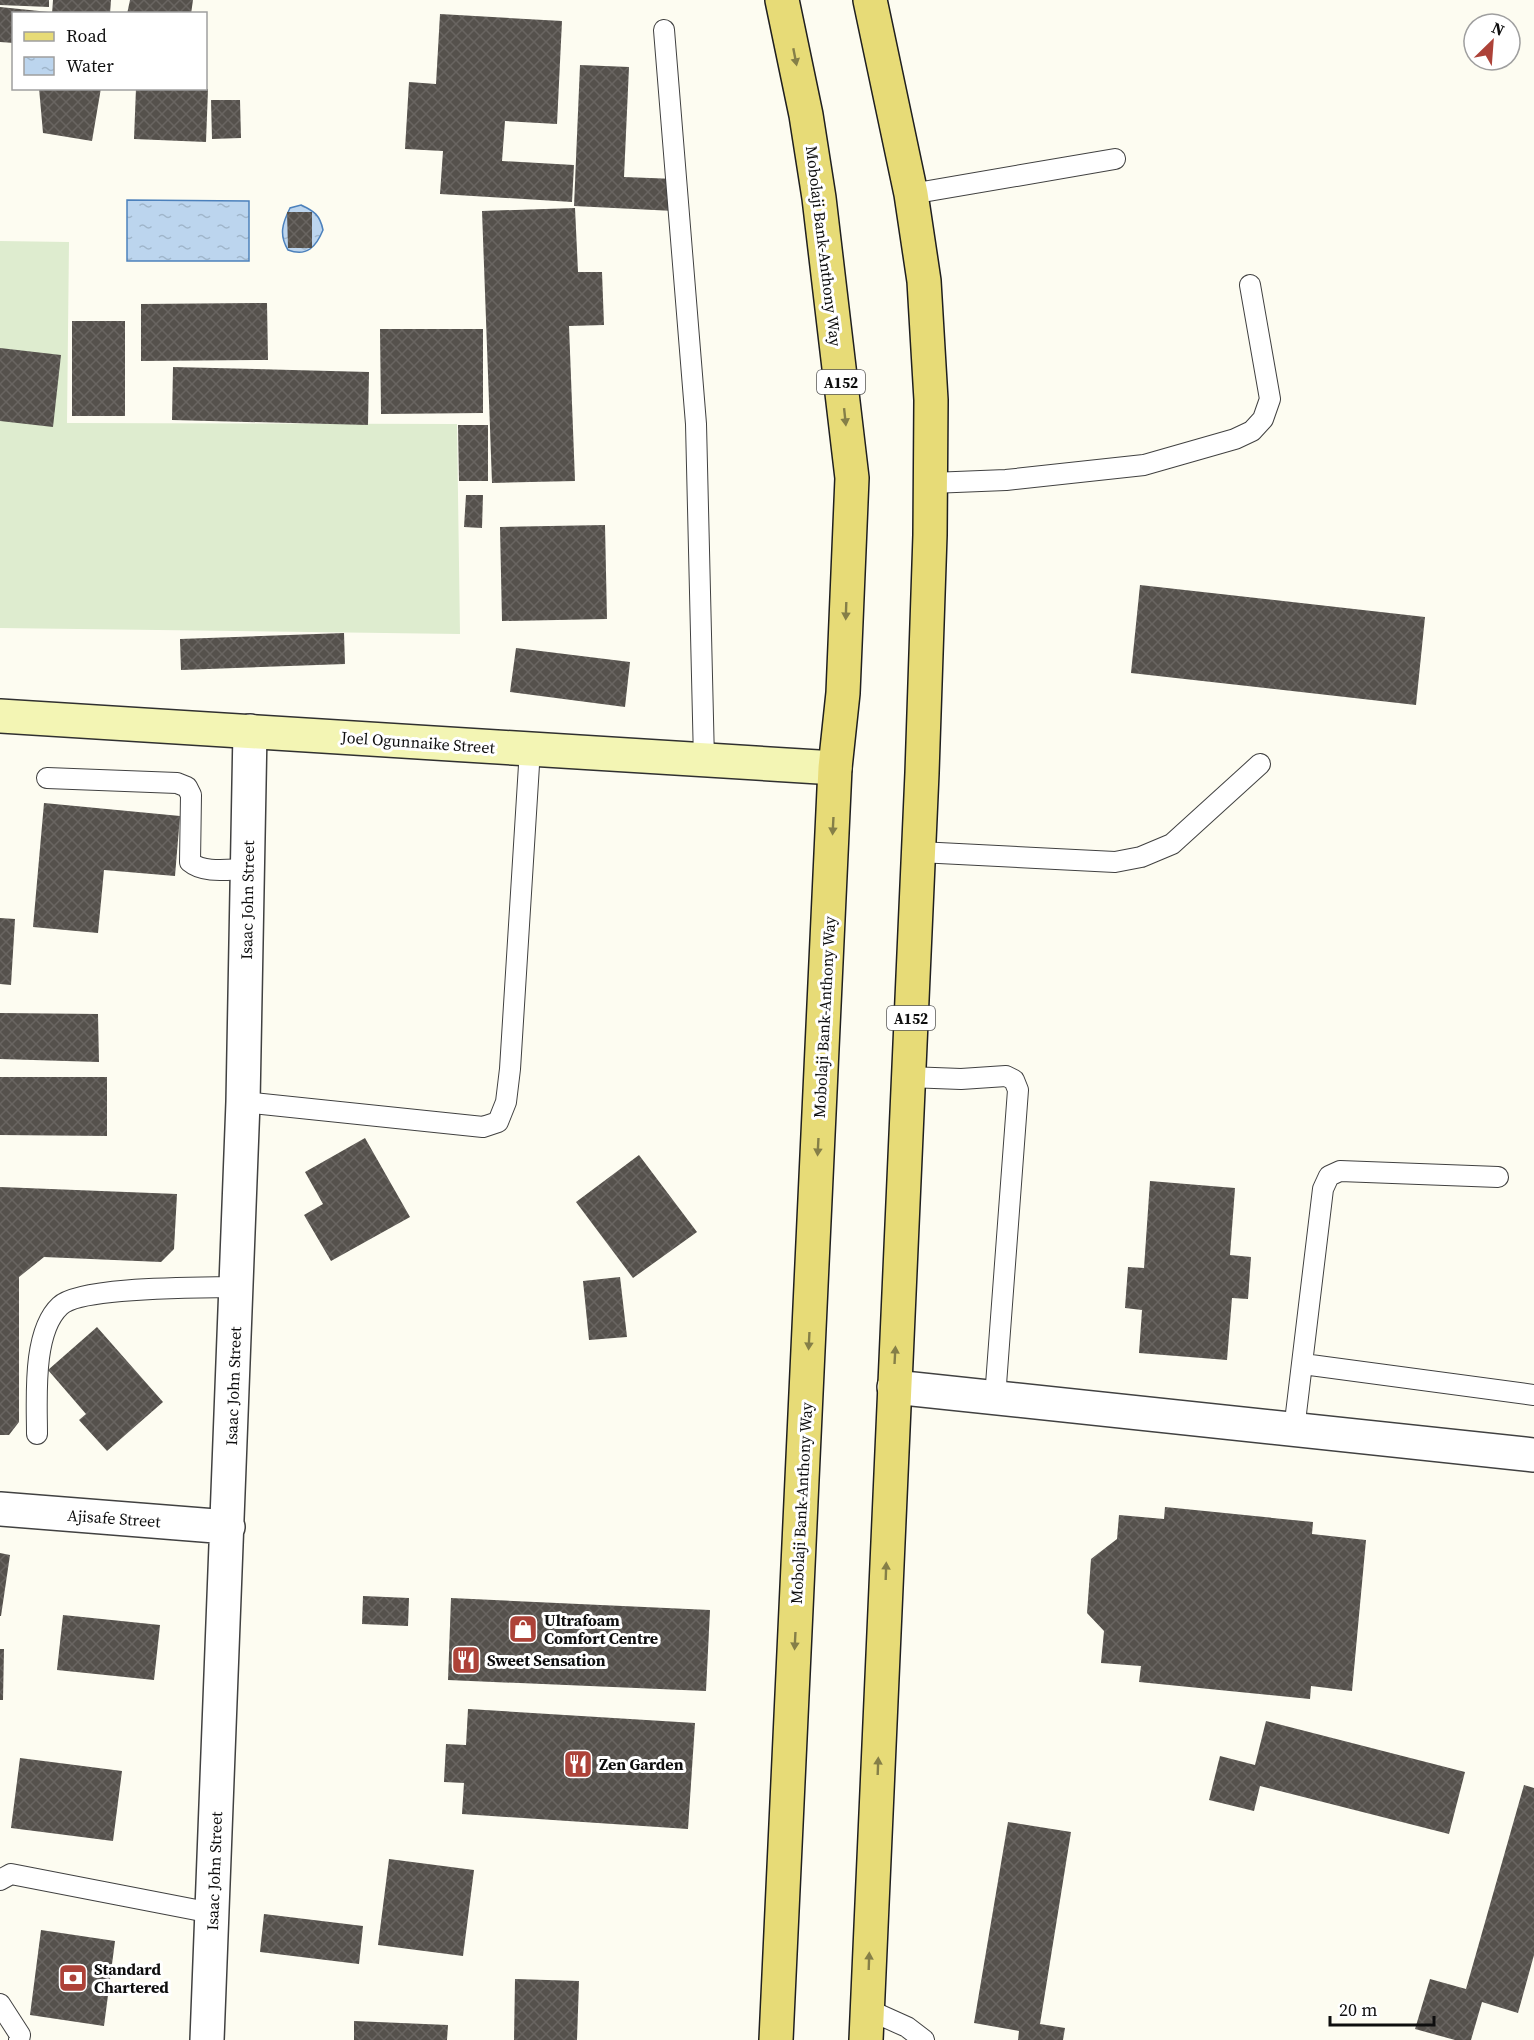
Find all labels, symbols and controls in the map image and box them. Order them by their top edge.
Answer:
legend [12,12,207,90]
north arrow [1462,12,1522,72]
text: N [1488,16,1509,41]
text: Road [66,23,107,48]
one-way arrow [791,48,800,67]
text: Water [66,53,114,78]
street label: Mobolaji Bank-Anthony Way [801,144,847,348]
road number: A152 [817,370,865,394]
one-way arrow [840,407,850,426]
one-way arrow [842,602,851,621]
street label: Joel Ogunnaike Street [339,726,496,758]
one-way arrow [828,817,837,836]
street label: Isaac John Street [235,839,259,960]
street label: Mobolaji Bank-Anthony Way [808,915,840,1118]
road number: A152 [887,1006,935,1030]
one-way arrow [813,1137,822,1156]
street label: Isaac John Street [220,1325,246,1446]
one-way arrow [804,1332,813,1351]
one-way arrow [891,1346,900,1365]
street label: Mobolaji Bank-Anthony Way [785,1401,817,1604]
street label: Ajisafe Street [67,1504,162,1532]
one-way arrow [881,1561,890,1580]
place label: Ultrafoam Comfort Centre [544,1609,658,1649]
shop icon: Ultrafoam Comfort Centre [507,1613,539,1645]
one-way arrow [790,1632,799,1651]
restaurant icon: Sweet Sensation [450,1644,482,1676]
place label: Sweet Sensation [487,1649,606,1671]
restaurant icon: Zen Garden [562,1748,594,1780]
place label: Zen Garden [599,1753,684,1775]
one-way arrow [873,1756,882,1775]
street label: Isaac John Street [201,1810,227,1931]
one-way arrow [865,1951,874,1970]
place label: Standard Chartered [94,1958,169,1998]
bank icon: Standard Chartered [57,1962,89,1994]
scale bar [1330,1989,1434,2027]
text: 20 m [1339,1997,1377,2022]

